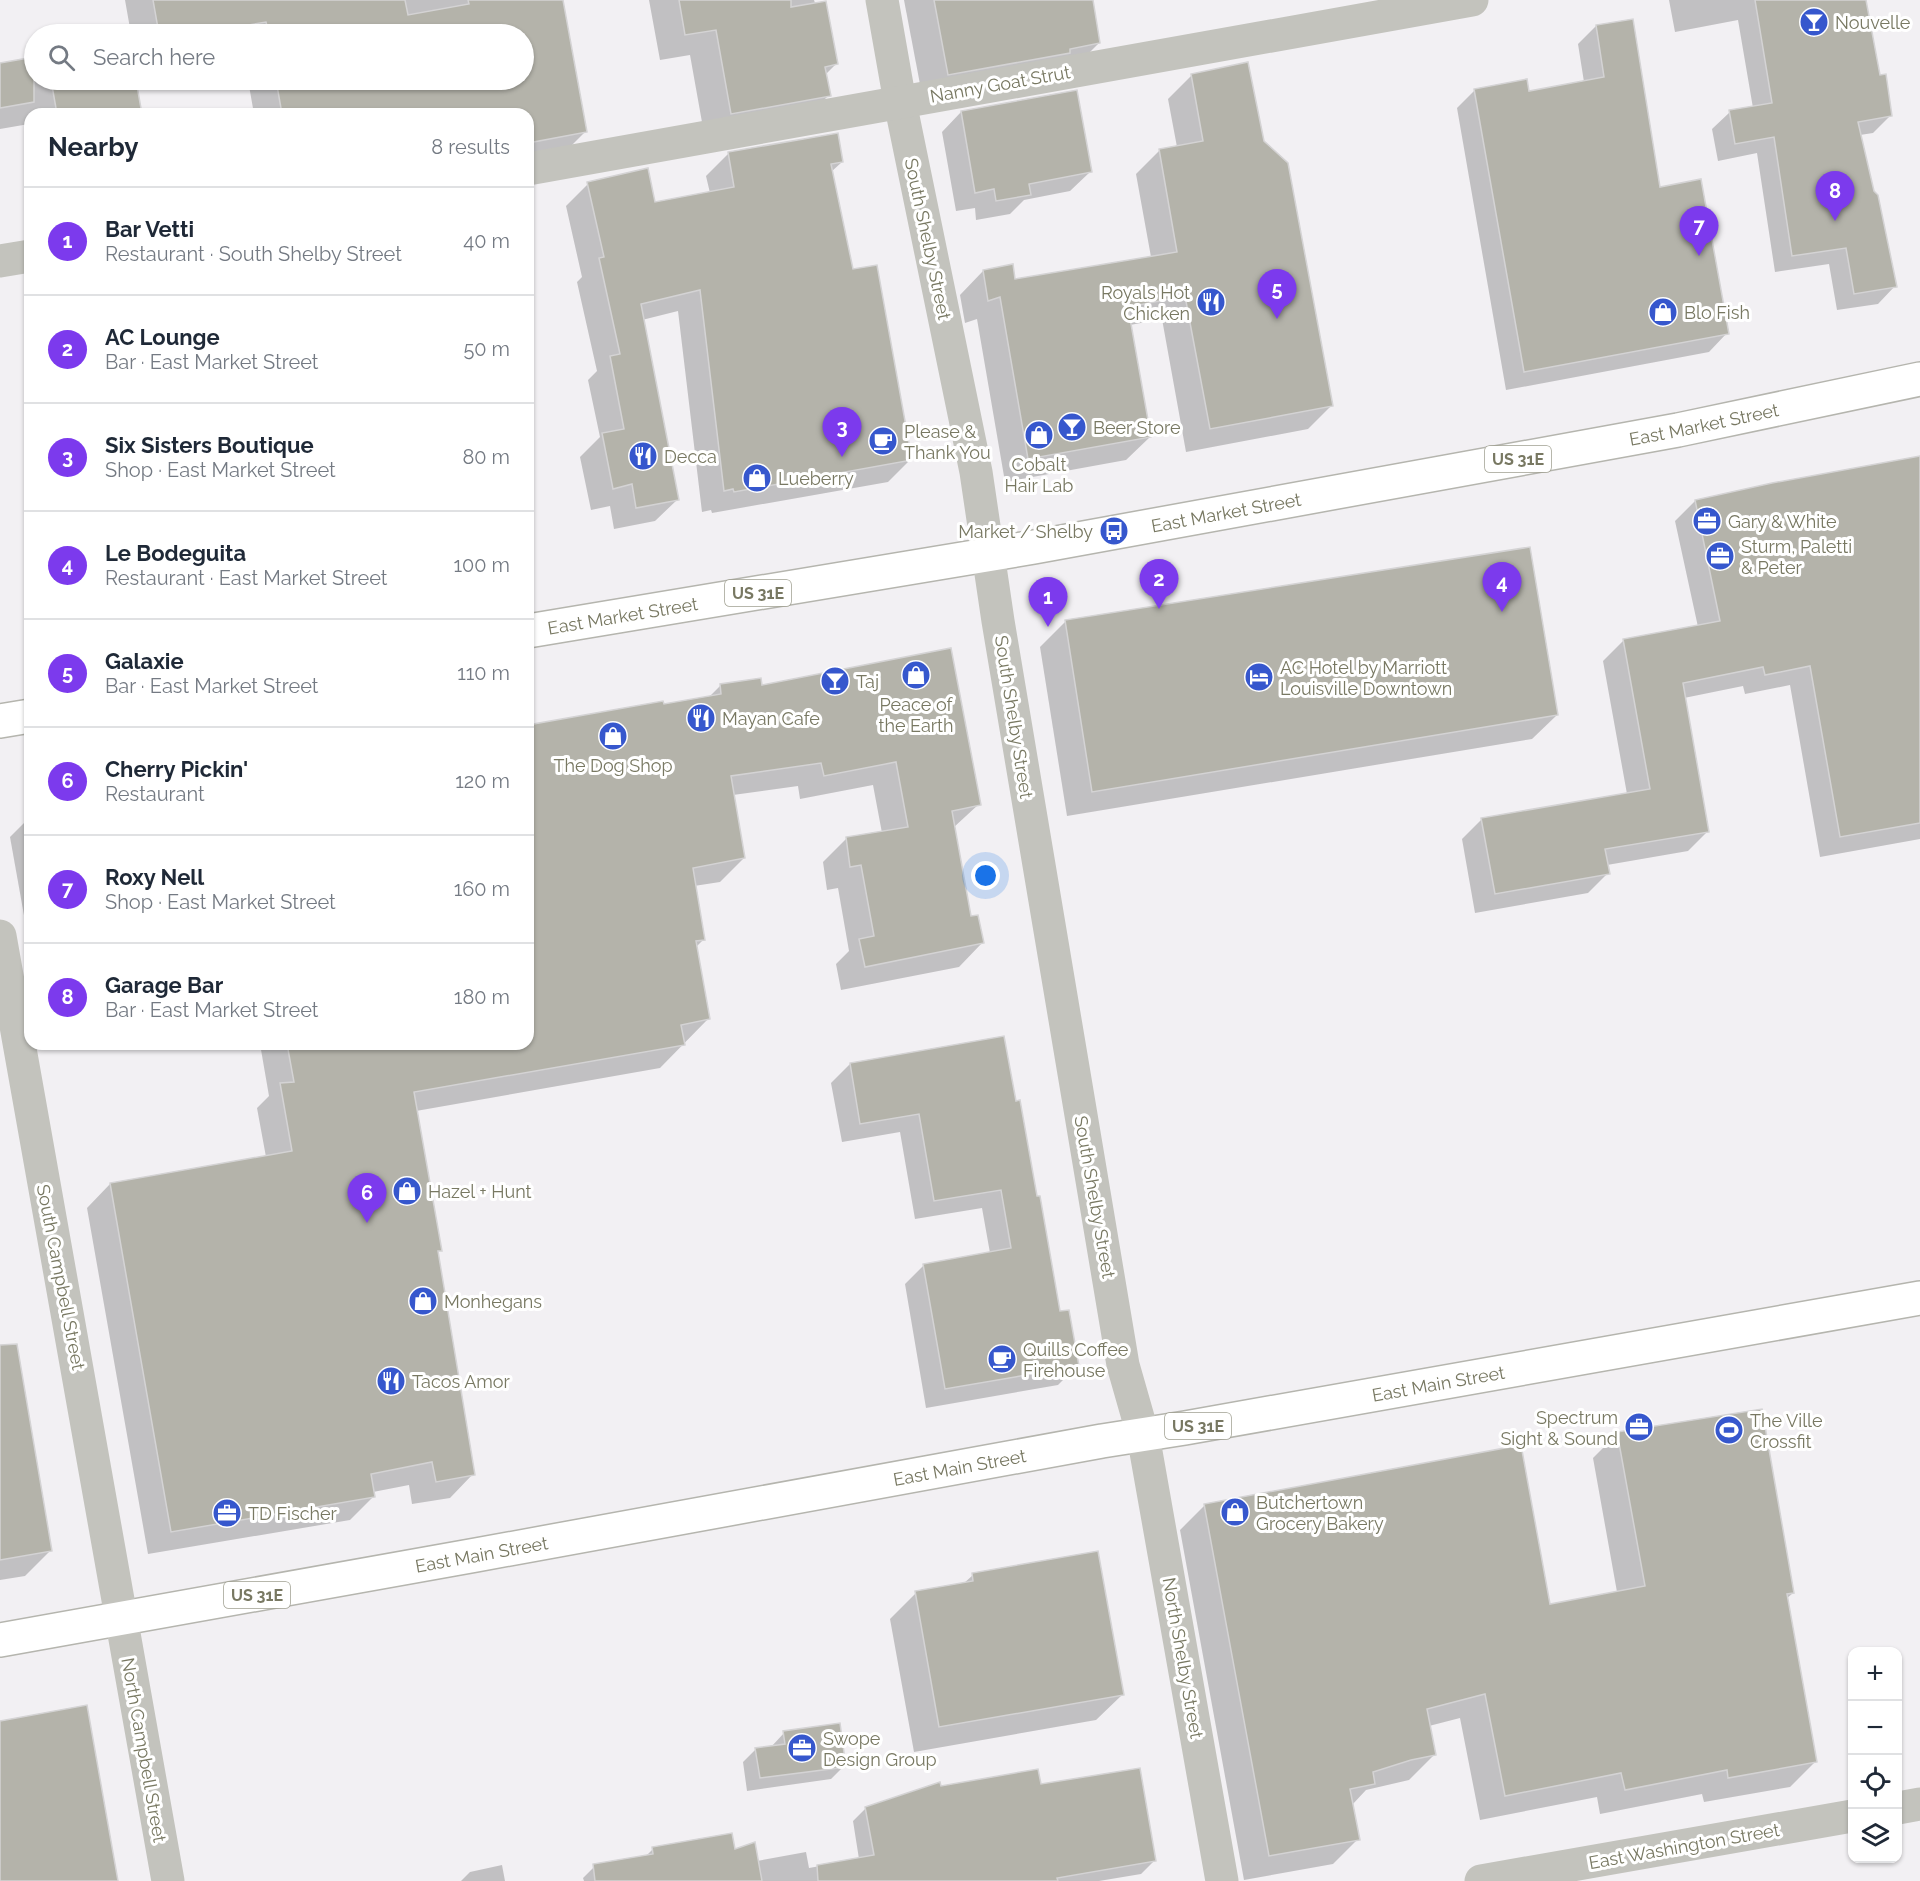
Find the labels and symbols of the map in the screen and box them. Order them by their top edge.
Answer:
bar icon: Nouvelle [1798,6,1830,38]
place label: Nouvelle [1835,12,1911,33]
street label: Nanny Goat Strut [928,61,1072,107]
street label: South Shelby Street [901,156,955,322]
pin: 8 [1816,172,1854,221]
pin: 7 [1680,206,1718,256]
pin: 5 [1258,270,1296,319]
place label: Royals Hot Chicken [1101,282,1190,324]
restaurant icon: Royals Hot Chicken [1195,286,1227,318]
shop icon: Blo Fish [1647,296,1679,328]
place label: Blo Fish [1684,302,1750,323]
street label: East Market Street [1627,399,1781,449]
pin: 3 [822,408,862,457]
bar icon: Beer Store [1056,411,1088,443]
place label: Beer Store [1093,417,1181,438]
shop icon: Cobalt Hair Lab [1023,419,1055,451]
place label: Please & Thank You [904,421,991,463]
cafe icon: Please & Thank You [867,425,899,457]
restaurant icon: Decca [627,440,659,472]
place label: Decca [664,446,717,467]
road number: US 31E [1485,446,1551,472]
place label: Cobalt Hair Lab [1005,454,1073,496]
shop icon: Lueberry [741,462,773,494]
place label: Lueberry [778,468,854,489]
street label: East Market Street [1149,488,1303,536]
office icon: Gary & White [1691,505,1723,537]
place label: Gary & White [1728,511,1837,532]
bus stop icon: Market / Shelby [1098,515,1130,547]
place label: Market / Shelby [958,521,1093,542]
place label: Sturm, Paletti & Peter [1741,536,1852,578]
office icon: Sturm, Paletti & Peter [1704,540,1736,572]
pin: 2 [1140,560,1178,609]
pin: 4 [1482,562,1522,612]
pin: 1 [1028,578,1068,627]
road number: US 31E [725,580,791,606]
street label: East Market Street [546,592,699,638]
street label: South Shelby Street [991,634,1037,800]
place label: AC Hotel by Marriott Louisville Downtown [1280,657,1452,699]
shop icon: Peace of the Earth [900,659,932,691]
hotel icon: AC Hotel by Marriott Louisville Downtown [1243,661,1275,693]
bar icon: Taj [819,665,851,697]
place label: Taj [856,671,879,692]
place label: Peace of the Earth [878,694,954,736]
restaurant icon: Mayan Cafe [685,702,717,734]
place label: Mayan Cafe [722,708,820,729]
shop icon: The Dog Shop [597,720,629,752]
place label: The Dog Shop [553,755,673,776]
your location [971,861,1000,890]
street label: South Shelby Street [1070,1114,1120,1280]
pin: 6 [348,1174,386,1223]
shop icon: Hazel + Hunt [391,1175,423,1207]
place label: Hazel + Hunt [428,1181,532,1202]
street label: South Campbell Street [33,1182,89,1372]
shop icon: Monhegans [407,1285,439,1317]
place label: Monhegans [444,1291,542,1312]
place label: Quills Coffee Firehouse [1023,1339,1129,1381]
cafe icon: Quills Coffee Firehouse [986,1343,1018,1375]
street label: East Main Street [1370,1361,1506,1405]
restaurant icon: Tacos Amor [375,1365,407,1397]
place label: Tacos Amor [412,1371,511,1392]
place label: Spectrum Sight & Sound [1500,1407,1618,1449]
place label: The Ville Crossfit [1750,1410,1823,1452]
office icon: Spectrum Sight & Sound [1623,1411,1655,1443]
road number: US 31E [1165,1413,1231,1439]
sports icon: The Ville Crossfit [1713,1414,1745,1446]
street label: East Main Street [891,1445,1028,1489]
place label: Butchertown Grocery Bakery [1256,1492,1384,1534]
shop icon: Butchertown Grocery Bakery [1219,1496,1251,1528]
office icon: TD Fischer [211,1497,243,1529]
place label: TD Fischer [248,1503,338,1524]
street label: East Main Street [413,1532,549,1576]
street label: North Shelby Street [1158,1576,1208,1740]
road number: US 31E [224,1582,290,1608]
street label: North Campbell Street [117,1656,171,1844]
place label: Swope Design Group [823,1728,937,1770]
office icon: Swope Design Group [786,1732,818,1764]
street label: East Washington Street [1587,1819,1781,1873]

